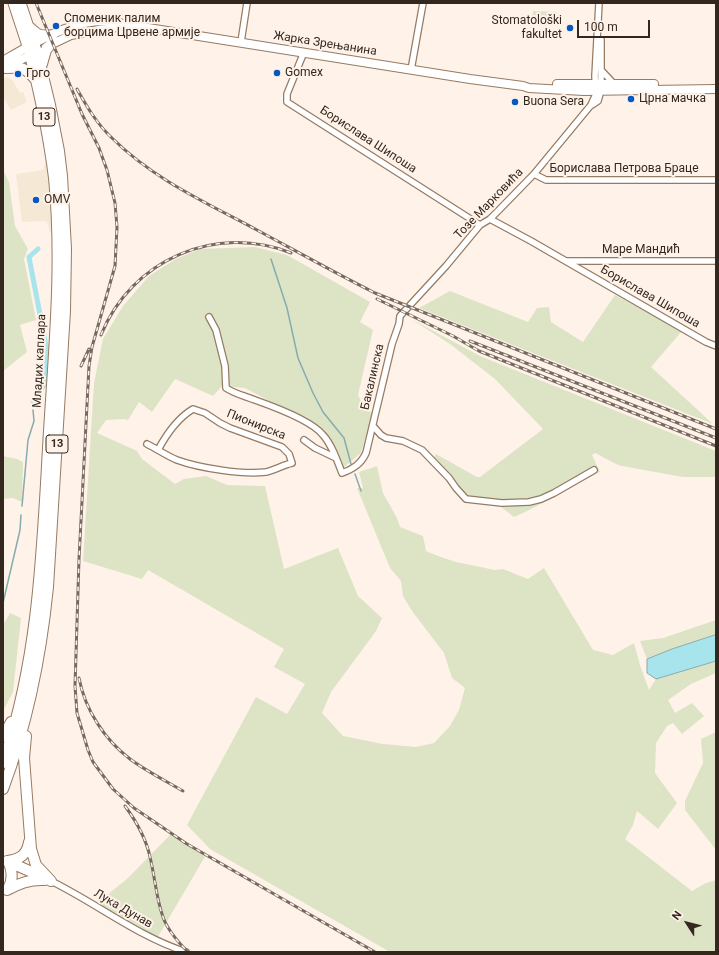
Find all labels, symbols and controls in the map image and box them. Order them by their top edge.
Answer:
place label: Споменик палим борцима Црвене армије [64,12,200,40]
scale bar [579,12,652,38]
place label: Stomatološki fakultet [492,14,562,42]
text: 100 m [584,20,618,34]
marker: Споменик палим борцима Црвене армије [51,21,61,31]
marker: Stomatološki fakultet [565,23,575,33]
street label: Жарка Зрењанина [272,29,378,59]
place label: Gomex [285,66,323,80]
place label: Грго [26,67,50,81]
marker: Gomex [272,68,282,78]
marker: Грго [13,69,23,79]
place label: Црна мачка [639,92,706,106]
marker: Црна мачка [626,94,636,104]
place label: Buona Sera [523,95,584,109]
marker: Buona Sera [510,97,520,107]
street label: Борислава Шипоша [317,103,419,177]
road number: 13 [33,108,55,126]
street label: Борислава Петрова Браце [549,162,699,176]
street label: Тозе Марковића [452,166,526,242]
place label: OMV [44,193,70,207]
marker: OMV [31,195,41,205]
street label: Маре Мандић [602,243,680,257]
street label: Борислава Шипоша [598,263,702,331]
street label: Младих каплара [30,314,50,408]
street label: Бакалинска [358,343,388,411]
street label: Пионирска [224,407,288,443]
road number: 13 [46,435,68,453]
street label: Лука Дунав [91,886,155,932]
north arrow [667,903,707,943]
text: N [669,909,684,923]

